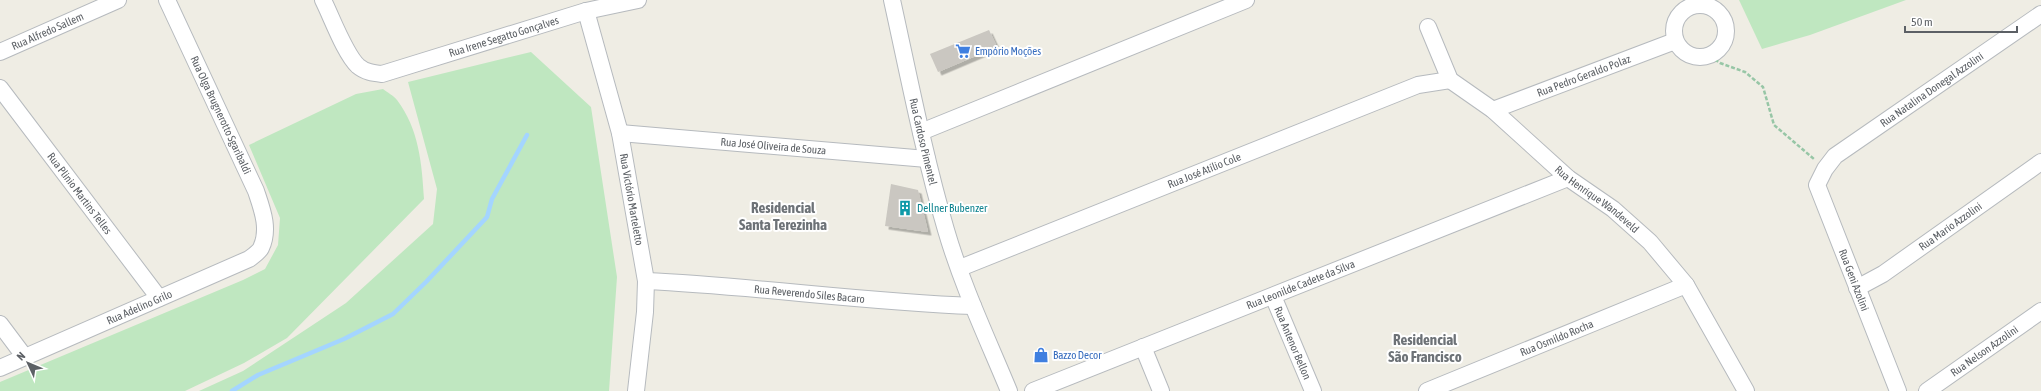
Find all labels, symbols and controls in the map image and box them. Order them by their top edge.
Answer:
scale bar [1905,8,2017,34]
street label: Rua Alfredo Sallem [10,10,85,52]
street label: Rua Irene Segatto Gonçalves [447,14,560,59]
text: 50 m [1911,15,1933,29]
supermarket icon: Empório Moções [954,42,972,60]
place label: Empório Moções [975,45,1041,57]
street label: Rua Natalina Donegal Azzolini [1878,50,1985,129]
street label: Rua Pedro Geraldo Polaz [1535,52,1632,99]
street label: Rua Olga Brugnerotto Sgaribaldi [188,54,254,176]
street label: Rua Cardoso Pimentel [907,97,939,186]
street label: Rua José Oliveira de Souza [720,136,827,156]
street label: Rua Plinio Martins Telles [45,150,114,236]
street label: Rua José Atílio Cole [1166,150,1243,190]
street label: Rua Victório Marteletto [618,152,646,246]
street label: Rua Henrique Wandeveld [1553,163,1641,235]
district label: Residencial Santa Terezinha [739,199,827,233]
building icon: Dellner Bubenzer [896,199,914,217]
street label: Rua Mario Azzolini [1917,200,1984,253]
place label: Dellner Bubenzer [917,202,988,214]
street label: Rua Geni Azolini [1837,247,1871,313]
street label: Rua Leonilde Cadete da Silva [1245,258,1356,311]
street label: Rua Reverendo Siles Bacaro [754,283,865,305]
street label: Rua Adelino Grilo [105,287,174,327]
street label: Rua Antenor Bellon [1272,305,1313,381]
street label: Rua Osmildo Rocha [1518,318,1595,358]
street label: Rua Nelson Azzolini [1948,323,2020,379]
district label: Residencial São Francisco [1388,331,1462,365]
north arrow [8,343,48,383]
shop icon: Bazzo Decor [1032,346,1050,364]
place label: Bazzo Decor [1053,349,1102,361]
text: N [14,350,27,363]

